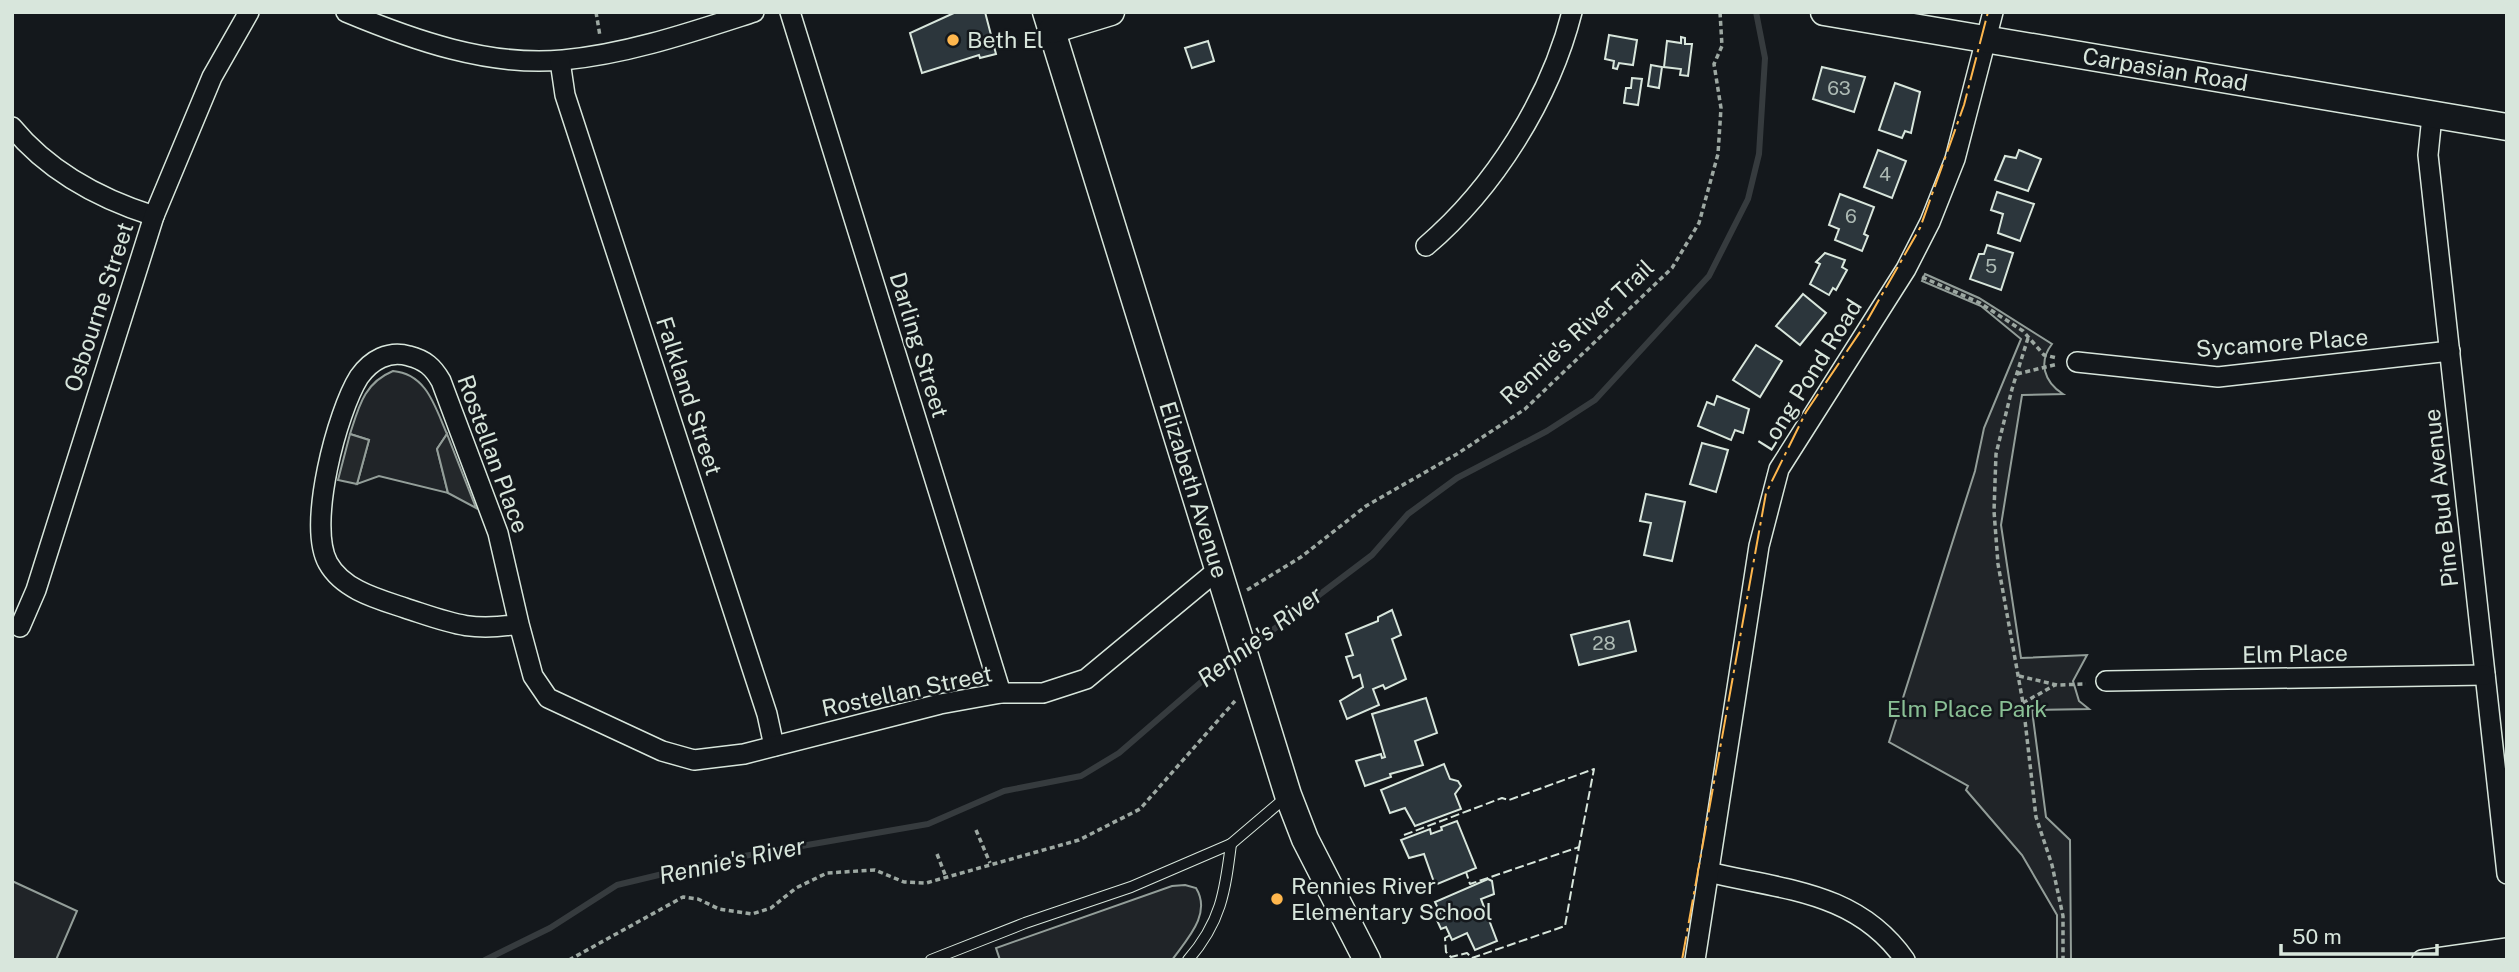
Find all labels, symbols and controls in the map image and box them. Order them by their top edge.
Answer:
place label: Beth El [967,26,1044,53]
marker: Beth El [945,32,961,48]
street label: Carpasian Road [2081,42,2250,96]
house number: 63 [1827,77,1851,99]
house number: 4 [1879,163,1891,185]
house number: 6 [1845,205,1857,227]
street label: Osbourne Street [58,219,139,395]
street label: Rennie's River Trail [1494,254,1659,410]
house number: 5 [1985,255,1997,277]
street label: Darling Street [885,269,954,421]
street label: Long Pond Road [1752,294,1867,455]
street label: Falkland Street [651,313,728,479]
street label: Sycamore Place [2195,323,2369,362]
street label: Rostellan Place [452,371,535,536]
street label: Elizabeth Avenue [1154,398,1234,581]
street label: Pine Bud Avenue [2418,407,2463,589]
water label: Rennie's River [1192,580,1328,692]
house number: 28 [1592,632,1616,654]
street label: Elm Place [2242,639,2348,668]
street label: Rostellan Street [819,659,995,722]
park label: Elm Place Park [1887,695,2047,722]
water label: Rennie's River [656,831,808,889]
place label: Rennies River Elementary School [1291,872,1493,925]
marker: Rennies River Elementary School [1269,891,1285,907]
scale bar [2281,912,2437,956]
text: 50 m [2292,924,2342,949]

